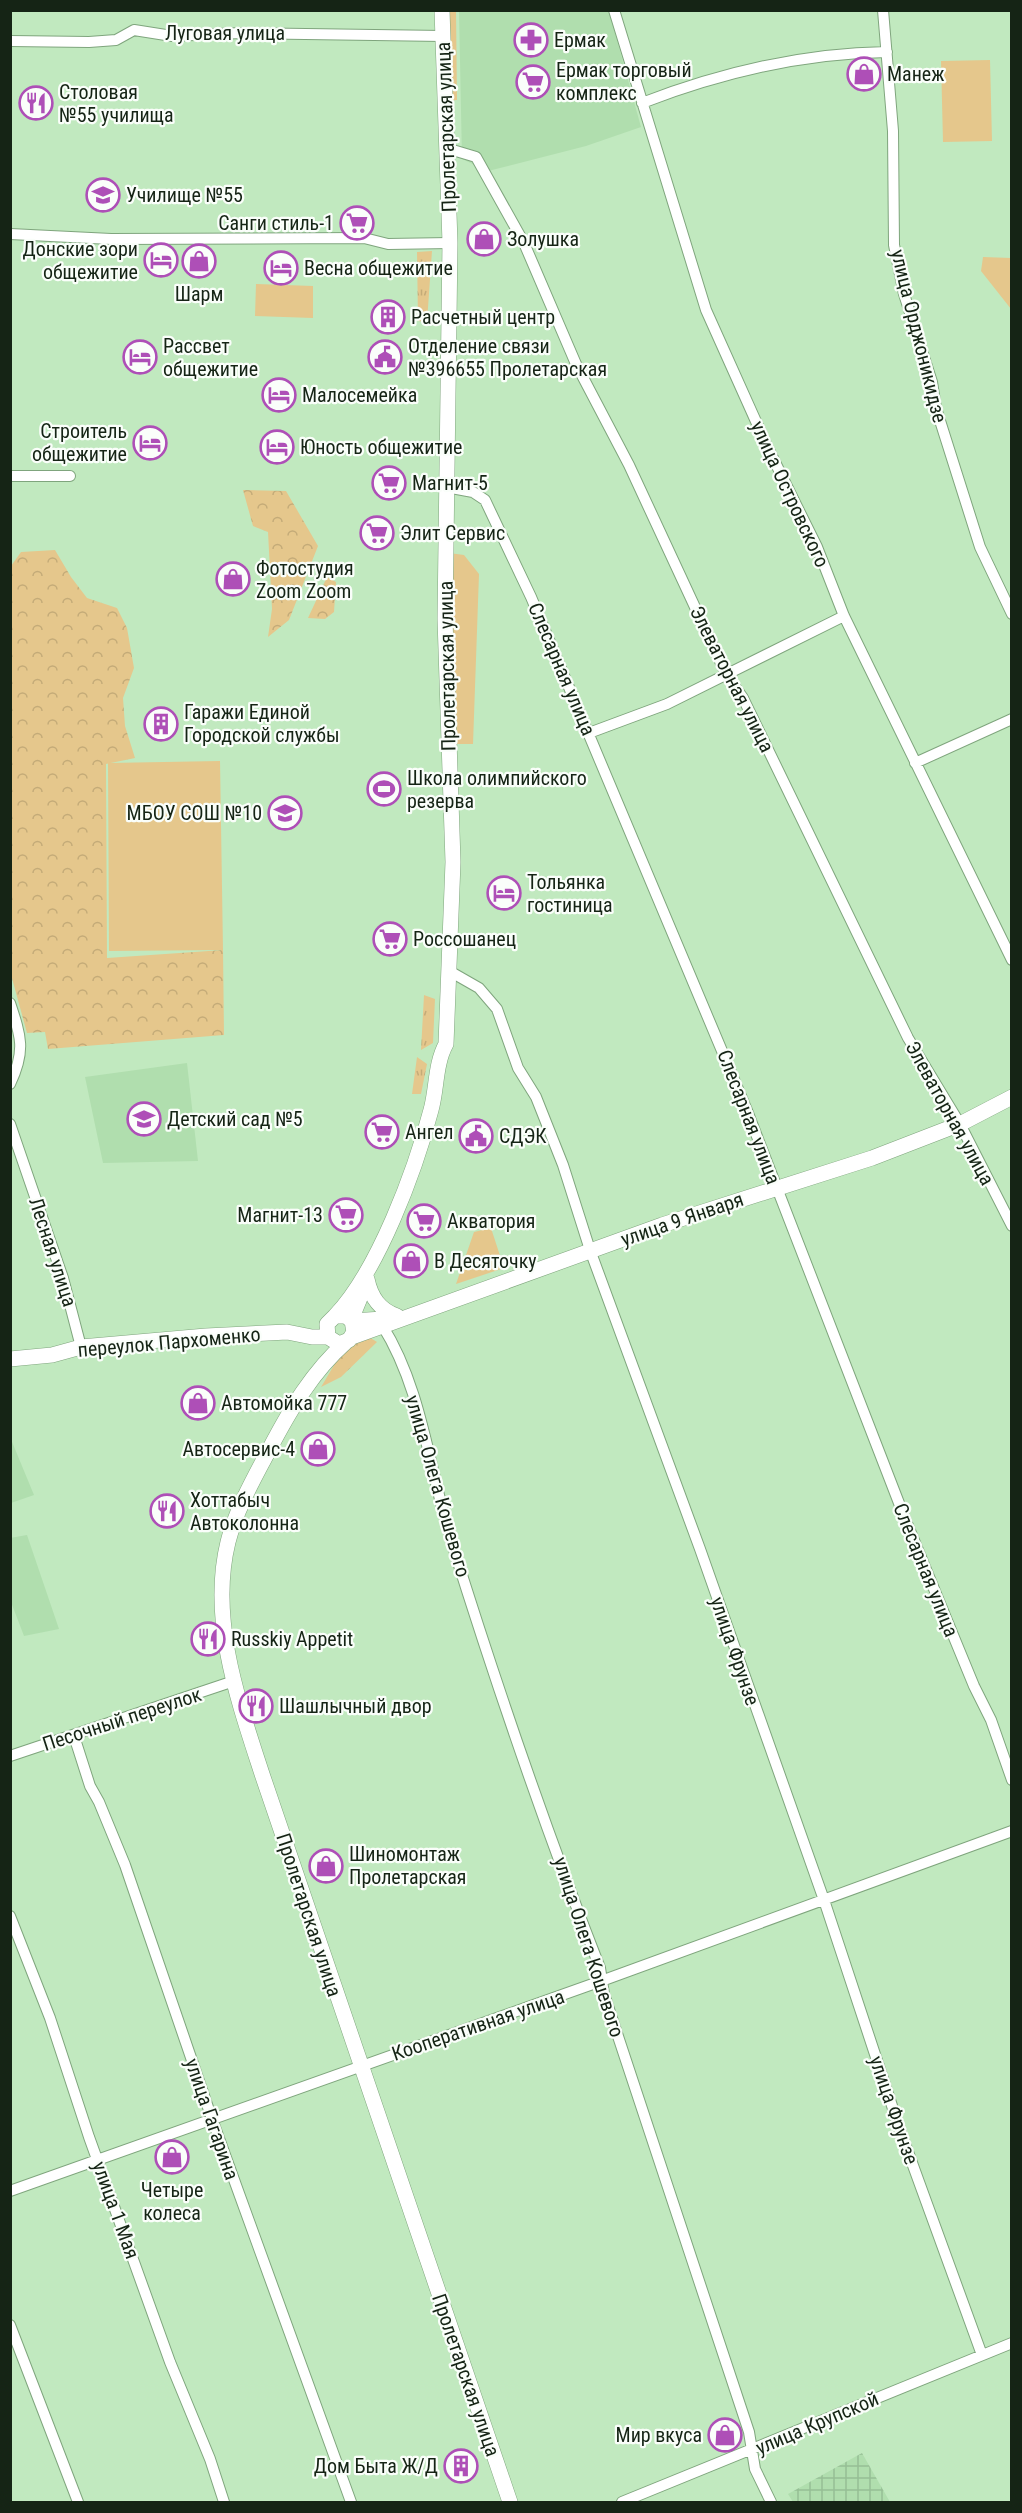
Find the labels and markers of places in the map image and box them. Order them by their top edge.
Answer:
pharmacy icon: Ермак [513,22,549,58]
place label: Ермак [554,28,606,52]
shop icon: Манеж [846,56,882,92]
place label: Ермак торговый комплекс [556,58,692,105]
place label: Манеж [887,62,945,86]
supermarket icon: Ермак торговый комплекс [515,64,551,100]
place label: Столовая №55 училища [59,80,174,127]
restaurant icon: Столовая №55 училища [18,85,54,121]
school or university icon: Училище №55 [85,177,121,213]
place label: Училище №55 [126,183,243,207]
supermarket icon: Санги стиль-1 [339,205,375,241]
place label: Санги стиль-1 [218,211,334,235]
shop icon: Золушка [466,221,502,257]
place label: Золушка [507,227,579,251]
place label: Донские зори общежитие [23,237,138,284]
hotel icon: Донские зори общежитие [143,242,179,278]
shop icon: Шарм [181,243,217,279]
hotel icon: Весна общежитие [263,250,299,286]
place label: Весна общежитие [304,256,453,280]
place label: Шарм [175,282,223,306]
building icon: Расчетный центр [370,299,406,335]
place label: Расчетный центр [411,305,555,329]
place label: Рассвет общежитие [163,334,258,381]
place label: Отделение связи №396655 Пролетарская [408,334,607,381]
hotel icon: Рассвет общежитие [122,339,158,375]
public building icon: Отделение связи №396655 Пролетарская [367,339,403,375]
hotel icon: Малосемейка [261,377,297,413]
place label: Малосемейка [302,383,417,407]
place label: Строитель общежитие [32,419,127,466]
hotel icon: Строитель общежитие [132,425,168,461]
hotel icon: Юность общежитие [259,429,295,465]
place label: Юность общежитие [300,435,462,459]
supermarket icon: Магнит-5 [371,465,407,501]
place label: Магнит-5 [412,471,488,495]
supermarket icon: Элит Сервис [359,515,395,551]
place label: Элит Сервис [400,521,505,545]
place label: Фотостудия Zoom Zoom [256,556,354,603]
shop icon: Фотостудия Zoom Zoom [215,561,251,597]
place label: Гаражи Единой Городской службы [184,700,340,747]
building icon: Гаражи Единой Городской службы [143,706,179,742]
place label: Школа олимпийского резерва [407,766,587,813]
sports icon: Школа олимпийского резерва [366,771,402,807]
school or university icon: МБОУ СОШ №10 [267,795,303,831]
place label: МБОУ СОШ №10 [127,801,262,825]
place label: Тольянка гостиница [527,870,613,917]
hotel icon: Тольянка гостиница [486,875,522,911]
supermarket icon: Россошанец [372,921,408,957]
place label: Россошанец [413,927,516,951]
school or university icon: Детский сад №5 [126,1101,162,1137]
place label: Детский сад №5 [167,1107,303,1131]
supermarket icon: Ангел [364,1114,400,1150]
public building icon: СДЭК [458,1118,494,1154]
place label: Ангел [405,1120,454,1144]
place label: СДЭК [499,1124,547,1148]
supermarket icon: Магнит-13 [328,1197,364,1233]
place label: Магнит-13 [237,1203,323,1227]
supermarket icon: Акватория [406,1203,442,1239]
place label: Акватория [447,1209,535,1233]
shop icon: В Десяточку [393,1243,429,1279]
place label: В Десяточку [434,1249,537,1273]
shop icon: Автомойка 777 [180,1385,216,1421]
place label: Автомойка 777 [221,1391,347,1415]
shop icon: Автосервис-4 [300,1431,336,1467]
place label: Автосервис-4 [183,1437,295,1461]
place label: Хоттабыч Автоколонна [190,1488,299,1535]
restaurant icon: Хоттабыч Автоколонна [149,1493,185,1529]
restaurant icon: Russkiy Appetit [190,1621,226,1657]
place label: Russkiy Appetit [231,1627,353,1651]
restaurant icon: Шашлычный двор [238,1688,274,1724]
place label: Шашлычный двор [279,1694,432,1718]
place label: Шиномонтаж Пролетарская [349,1842,467,1889]
shop icon: Шиномонтаж Пролетарская [308,1848,344,1884]
shop icon: Четыре колеса [154,2139,190,2175]
place label: Четыре колеса [141,2178,203,2225]
shop icon: Мир вкуса [707,2417,743,2453]
place label: Мир вкуса [616,2423,702,2447]
building icon: Дом Быта Ж/Д [443,2448,479,2484]
place label: Дом Быта Ж/Д [314,2454,438,2478]

